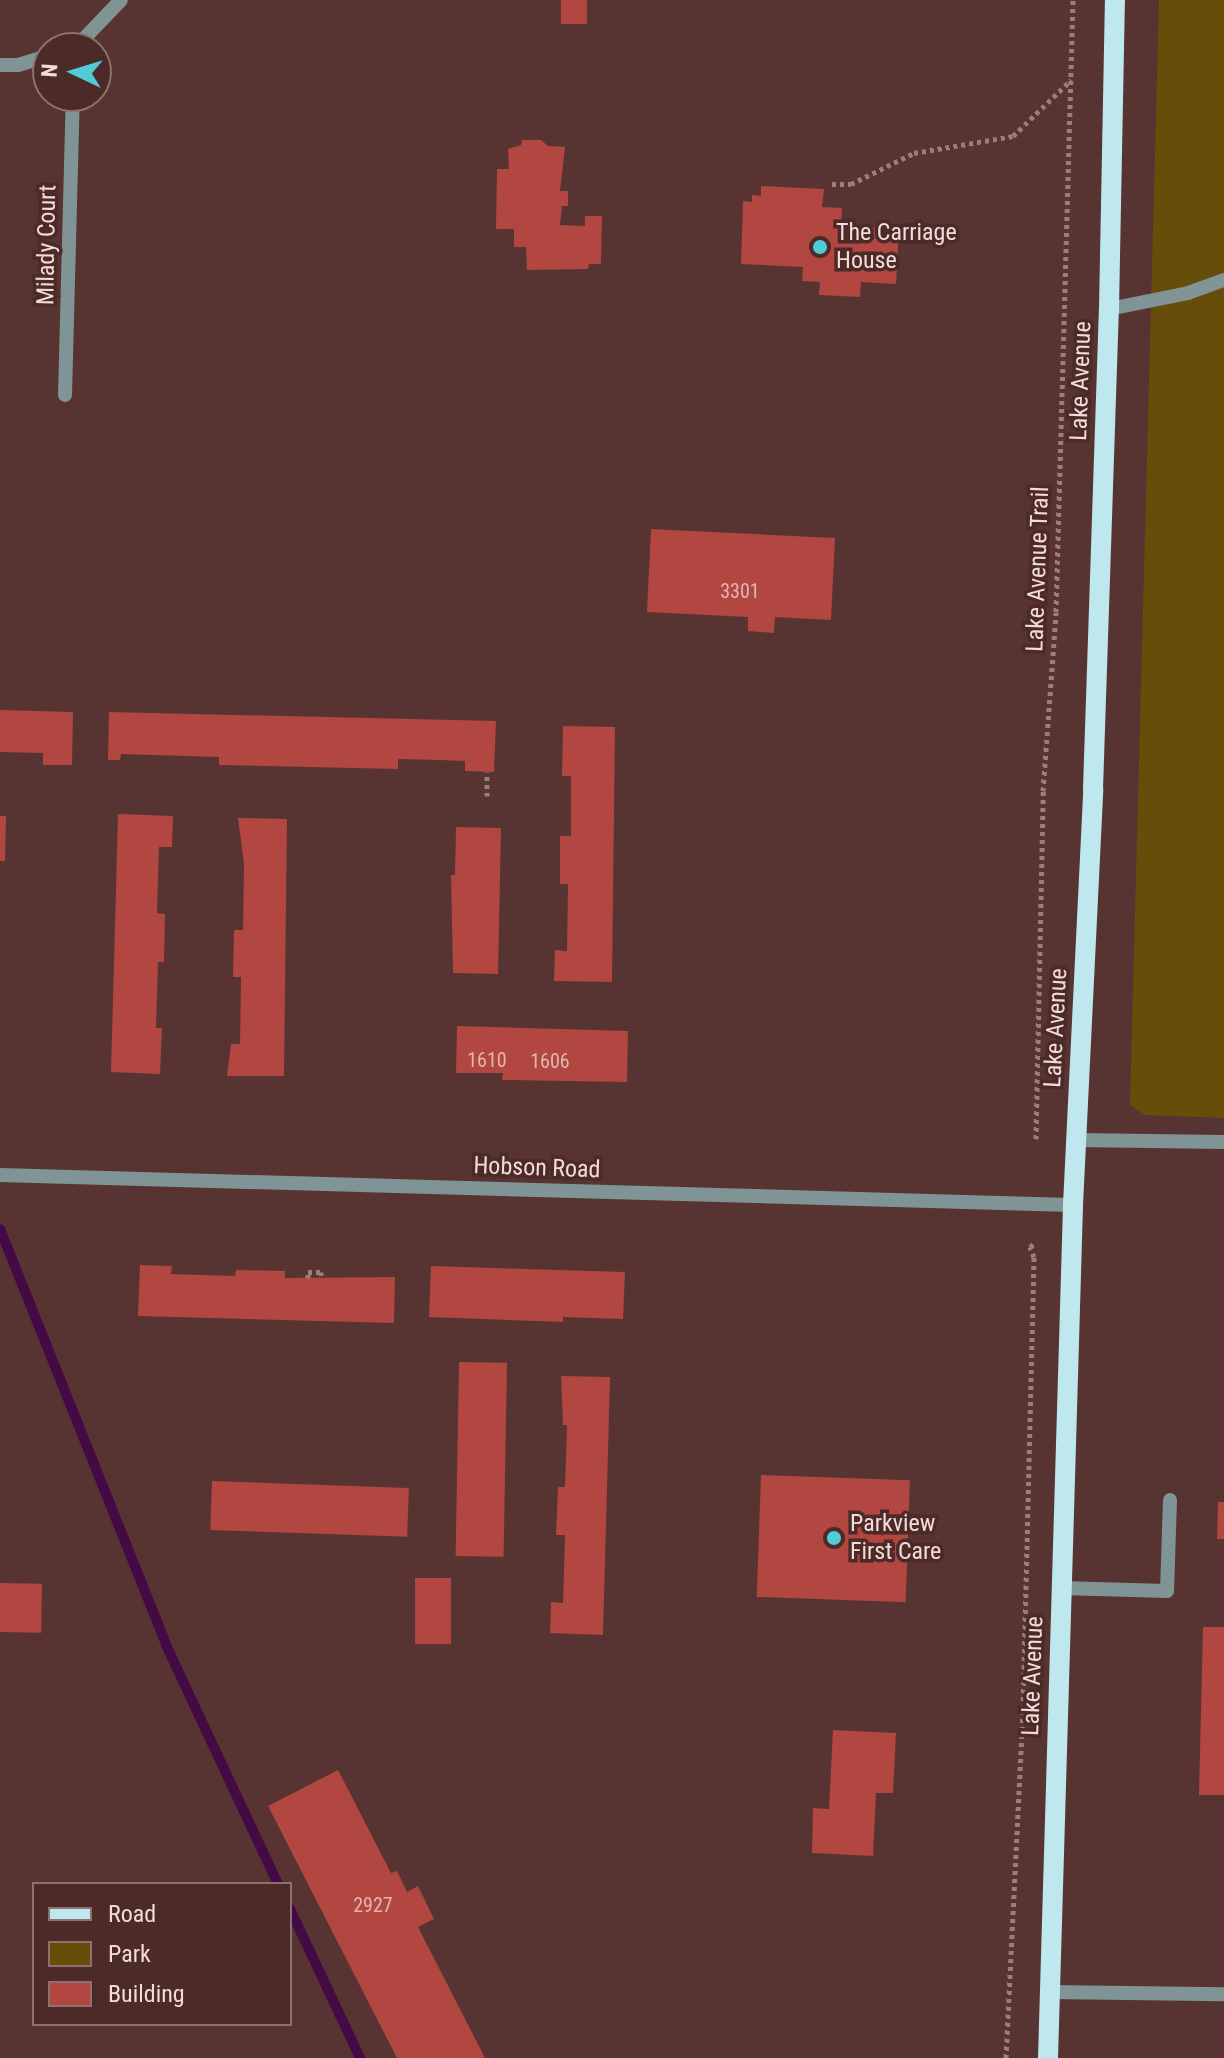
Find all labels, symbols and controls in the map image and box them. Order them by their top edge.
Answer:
north arrow [32,32,112,112]
text: N [37,63,62,78]
street label: Milady Court [32,185,62,305]
place label: The Carriage House [836,219,957,275]
marker: The Carriage House [811,238,829,256]
street label: Lake Avenue [1065,321,1097,441]
street label: Lake Avenue Trail [1021,486,1055,652]
house number: 3301 [720,579,760,603]
street label: Lake Avenue [1038,968,1074,1088]
house number: 1610 [467,1048,507,1072]
house number: 1606 [530,1049,570,1073]
street label: Hobson Road [473,1151,601,1185]
place label: Parkview First Care [850,1510,941,1566]
marker: Parkview First Care [825,1529,843,1547]
street label: Lake Avenue [1017,1616,1049,1736]
legend [32,1882,292,2026]
house number: 2927 [353,1893,393,1917]
text: Road [108,1900,156,1928]
text: Park [108,1940,151,1968]
text: Building [108,1980,185,2008]

